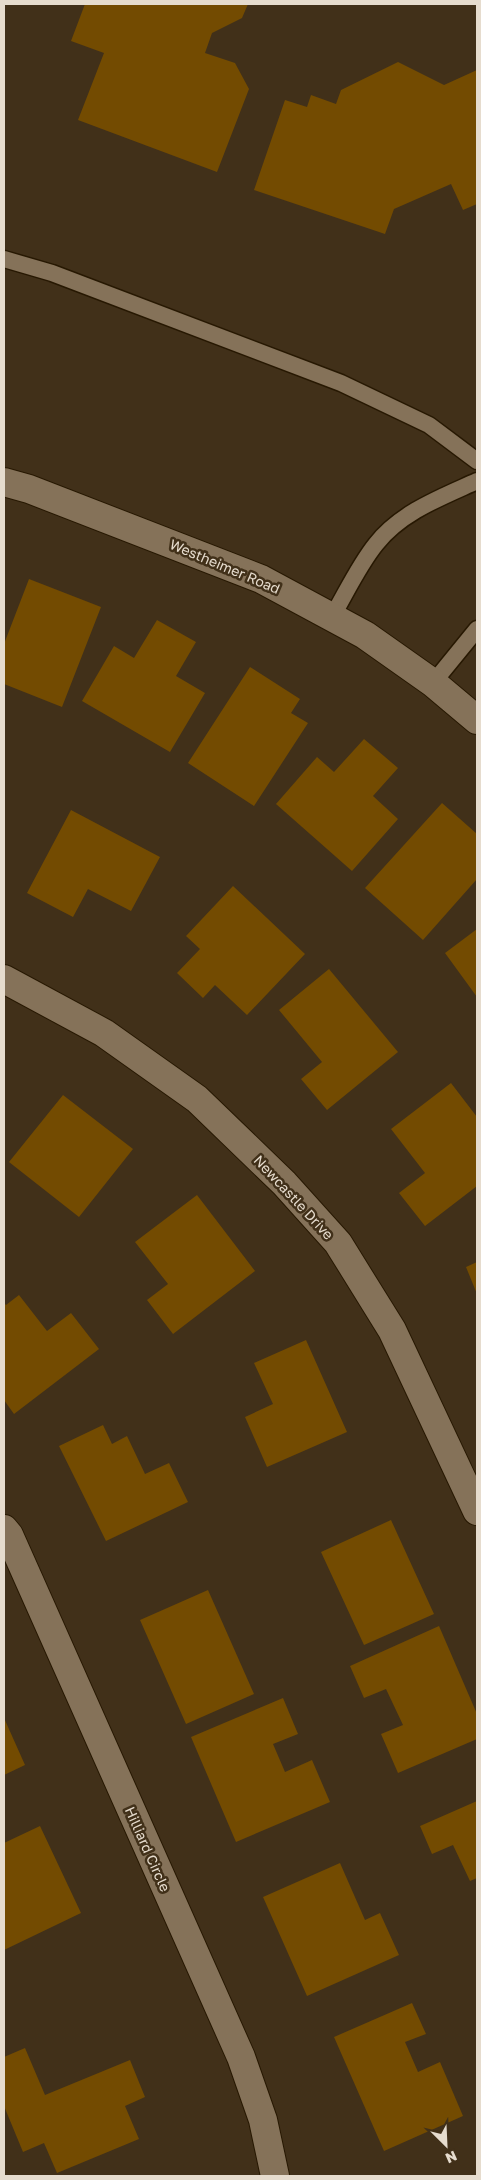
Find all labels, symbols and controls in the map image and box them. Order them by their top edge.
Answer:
street label: Westheimer Road [167,535,283,597]
street label: Newcastle Drive [251,1151,337,1243]
street label: Hilliard Circle [122,1804,174,1894]
north arrow [421,2120,471,2170]
text: N [443,2147,460,2167]

